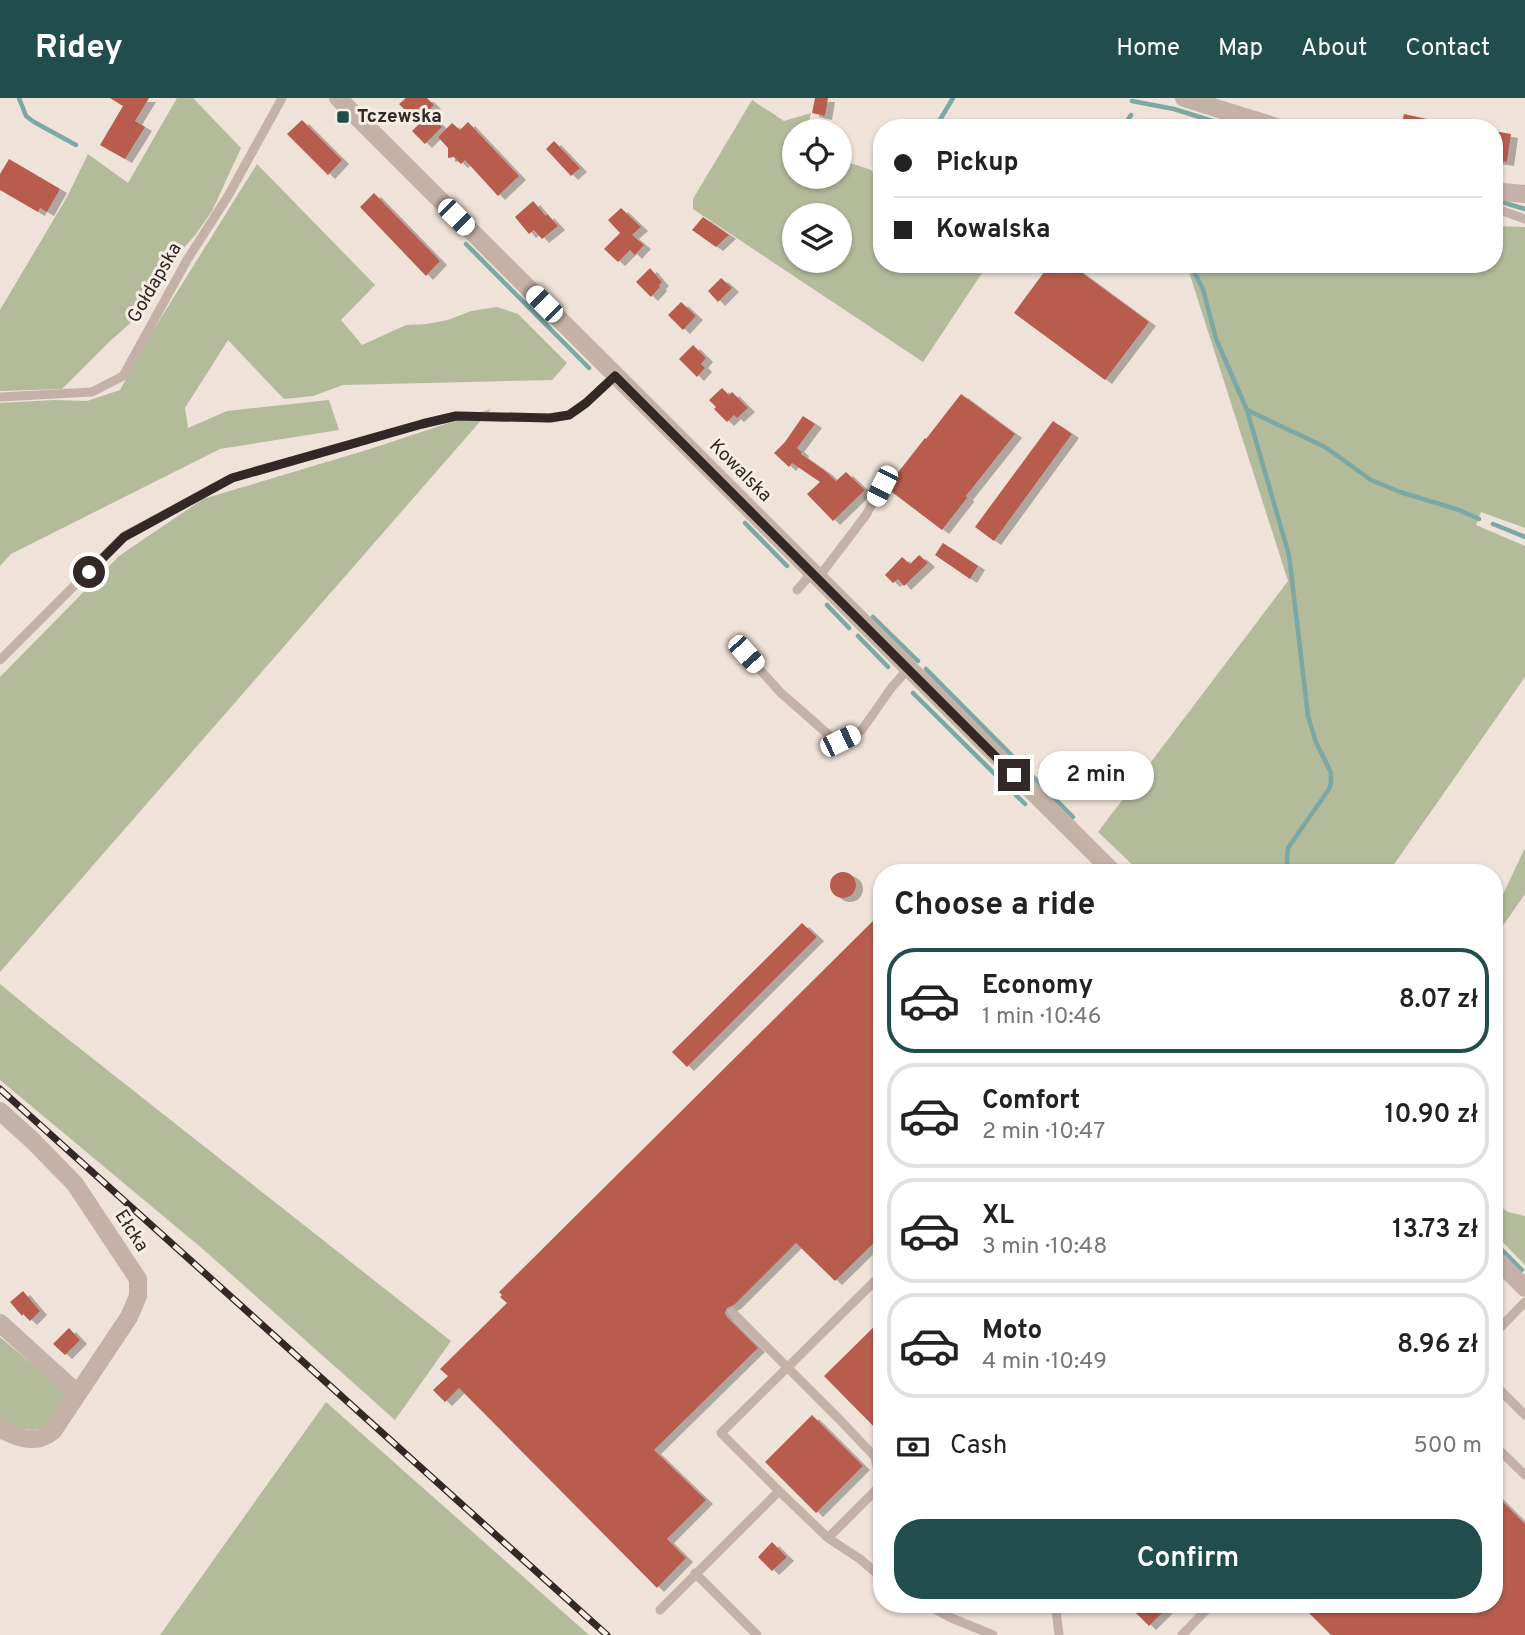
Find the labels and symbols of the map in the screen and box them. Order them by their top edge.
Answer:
place label: Tczewska [357,105,442,129]
marker: Tczewska [335,109,351,125]
car [434,195,479,239]
street label: Gołdapska [122,239,188,327]
car [522,282,567,326]
street label: Kowalska [703,434,777,508]
car [864,463,901,509]
route start [73,556,105,588]
car [725,631,768,677]
car [817,722,864,760]
callout: 2 min [1038,750,1154,800]
route end [998,759,1030,791]
street label: Ełcka [109,1205,153,1257]

